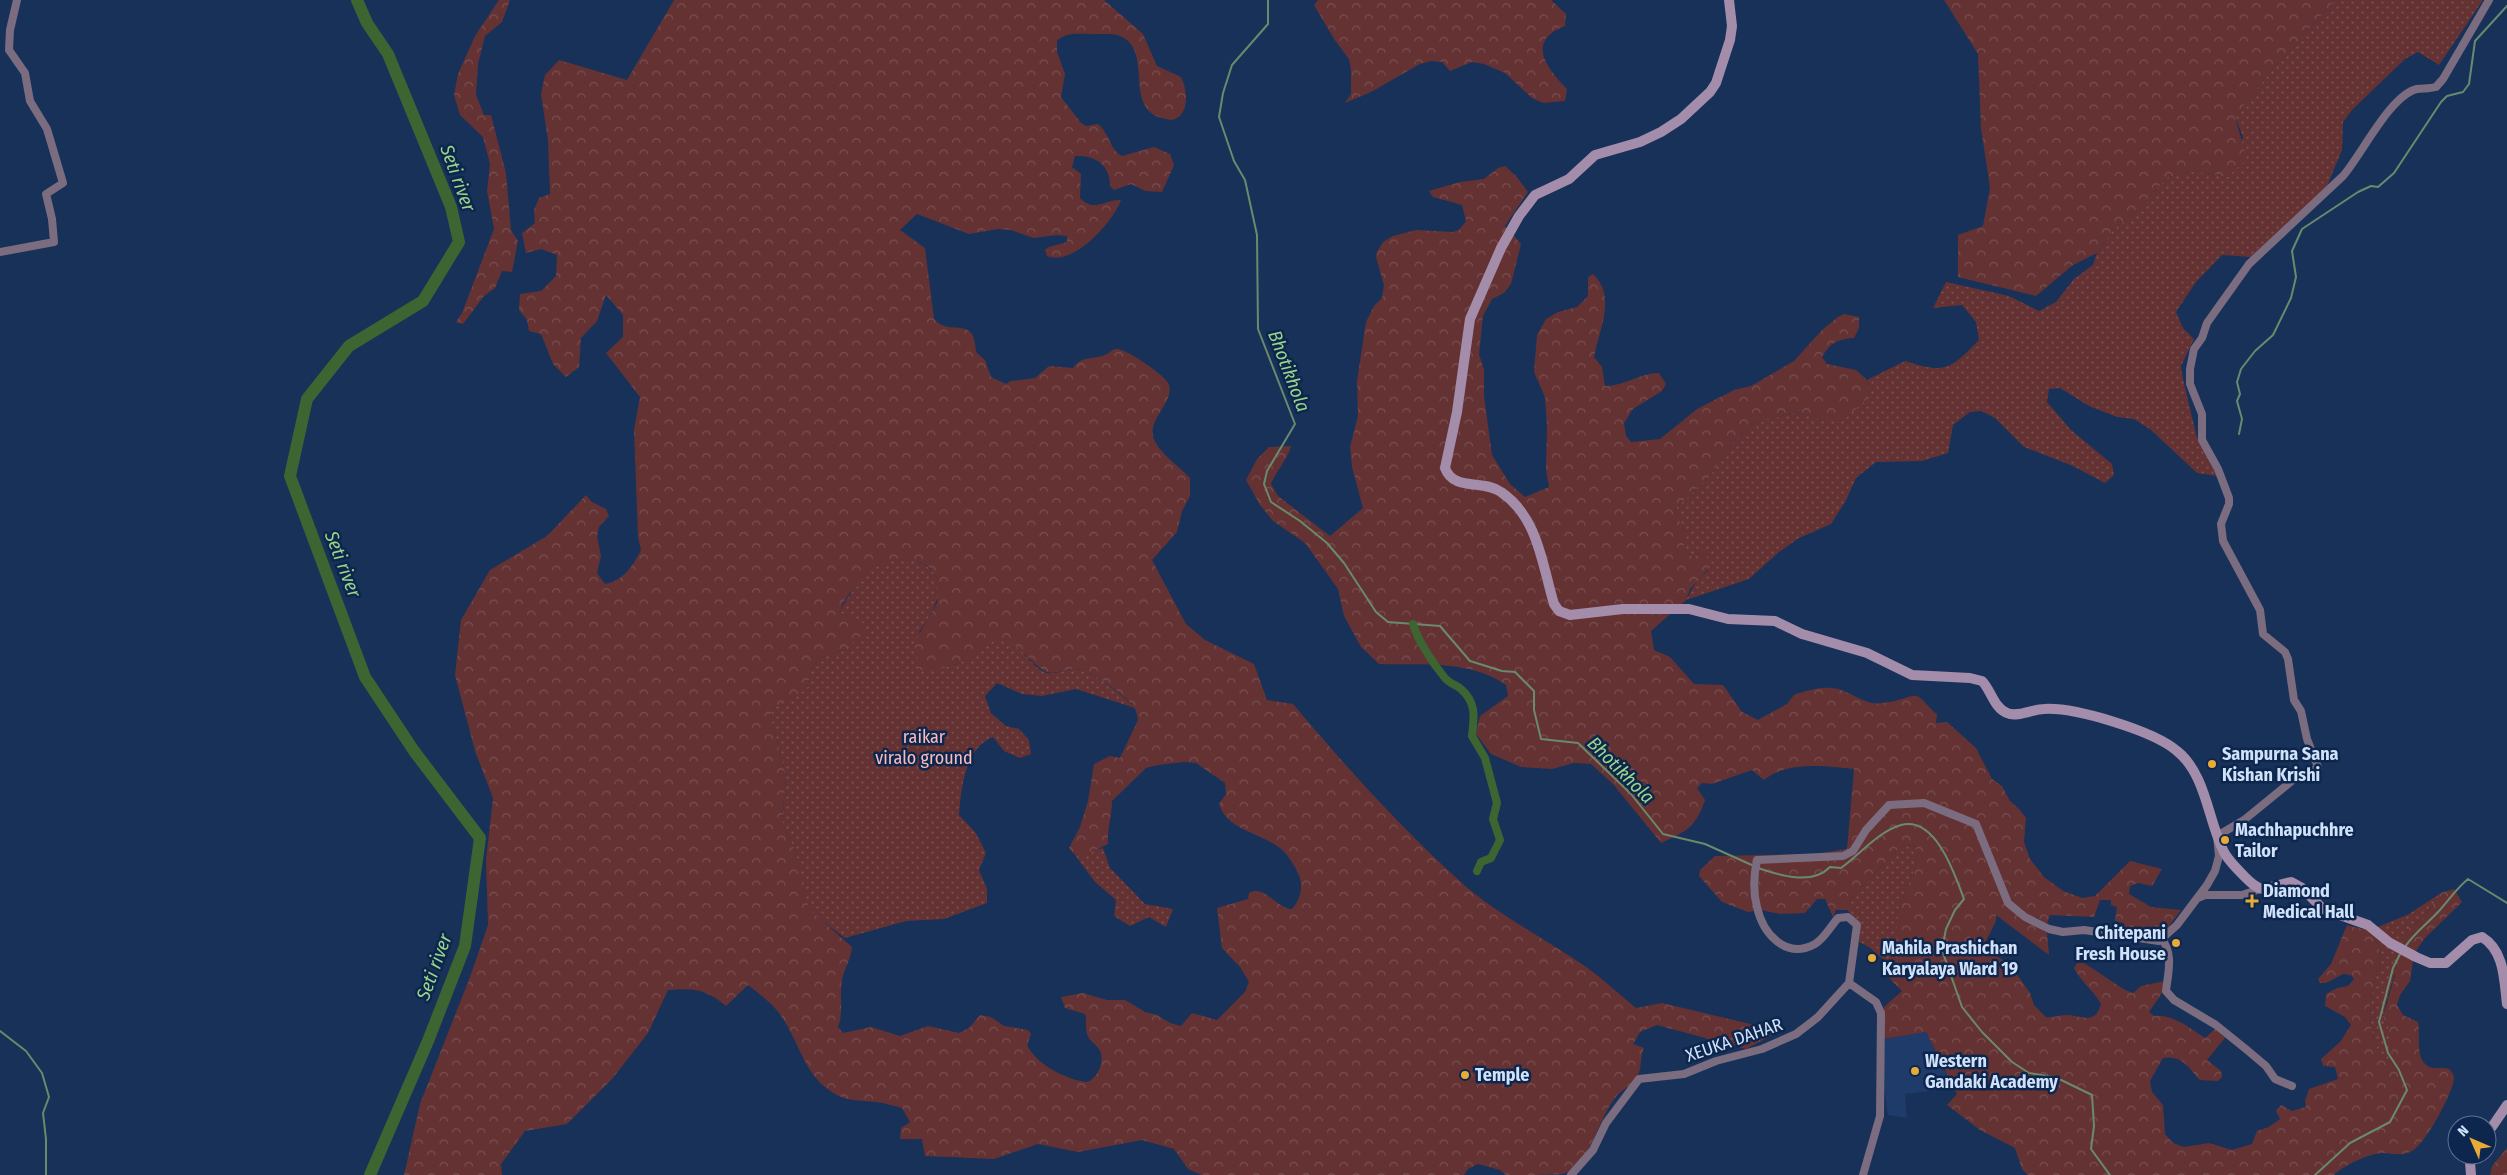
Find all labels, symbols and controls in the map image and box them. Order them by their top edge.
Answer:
water label: Seti river [435,141,481,216]
water label: Bhotikhola [1263,327,1315,415]
water label: Seti river [320,527,367,602]
park label: raikar viralo ground [875,726,973,769]
water label: Bhotikhola [1583,732,1659,808]
place label: Sampurna Sana Kishan Krishi [2222,743,2339,786]
marker: Sampurna Sana Kishan Krishi [2206,758,2218,770]
place label: Machhapuchhre Tailor [2235,819,2354,862]
marker: Machhapuchhre Tailor [2219,834,2231,846]
place label: Diamond Medical Hall [2263,880,2354,923]
marker: Diamond Medical Hall [2245,894,2259,908]
place label: Chitepani Fresh House [2076,922,2166,965]
water label: Seti river [411,929,457,1004]
place label: Mahila Prashichan Karyalaya Ward 19 [1882,937,2018,980]
marker: Chitepani Fresh House [2170,937,2182,949]
marker: Mahila Prashichan Karyalaya Ward 19 [1866,952,1878,964]
street label: XEUKA DAHAR [1683,1013,1785,1067]
place label: Western Gandaki Academy [1925,1050,2058,1093]
place label: Temple [1475,1064,1529,1086]
marker: Western Gandaki Academy [1909,1065,1921,1077]
marker: Temple [1459,1069,1471,1081]
north arrow [2447,1115,2497,1165]
text: N [2454,1122,2472,1140]

